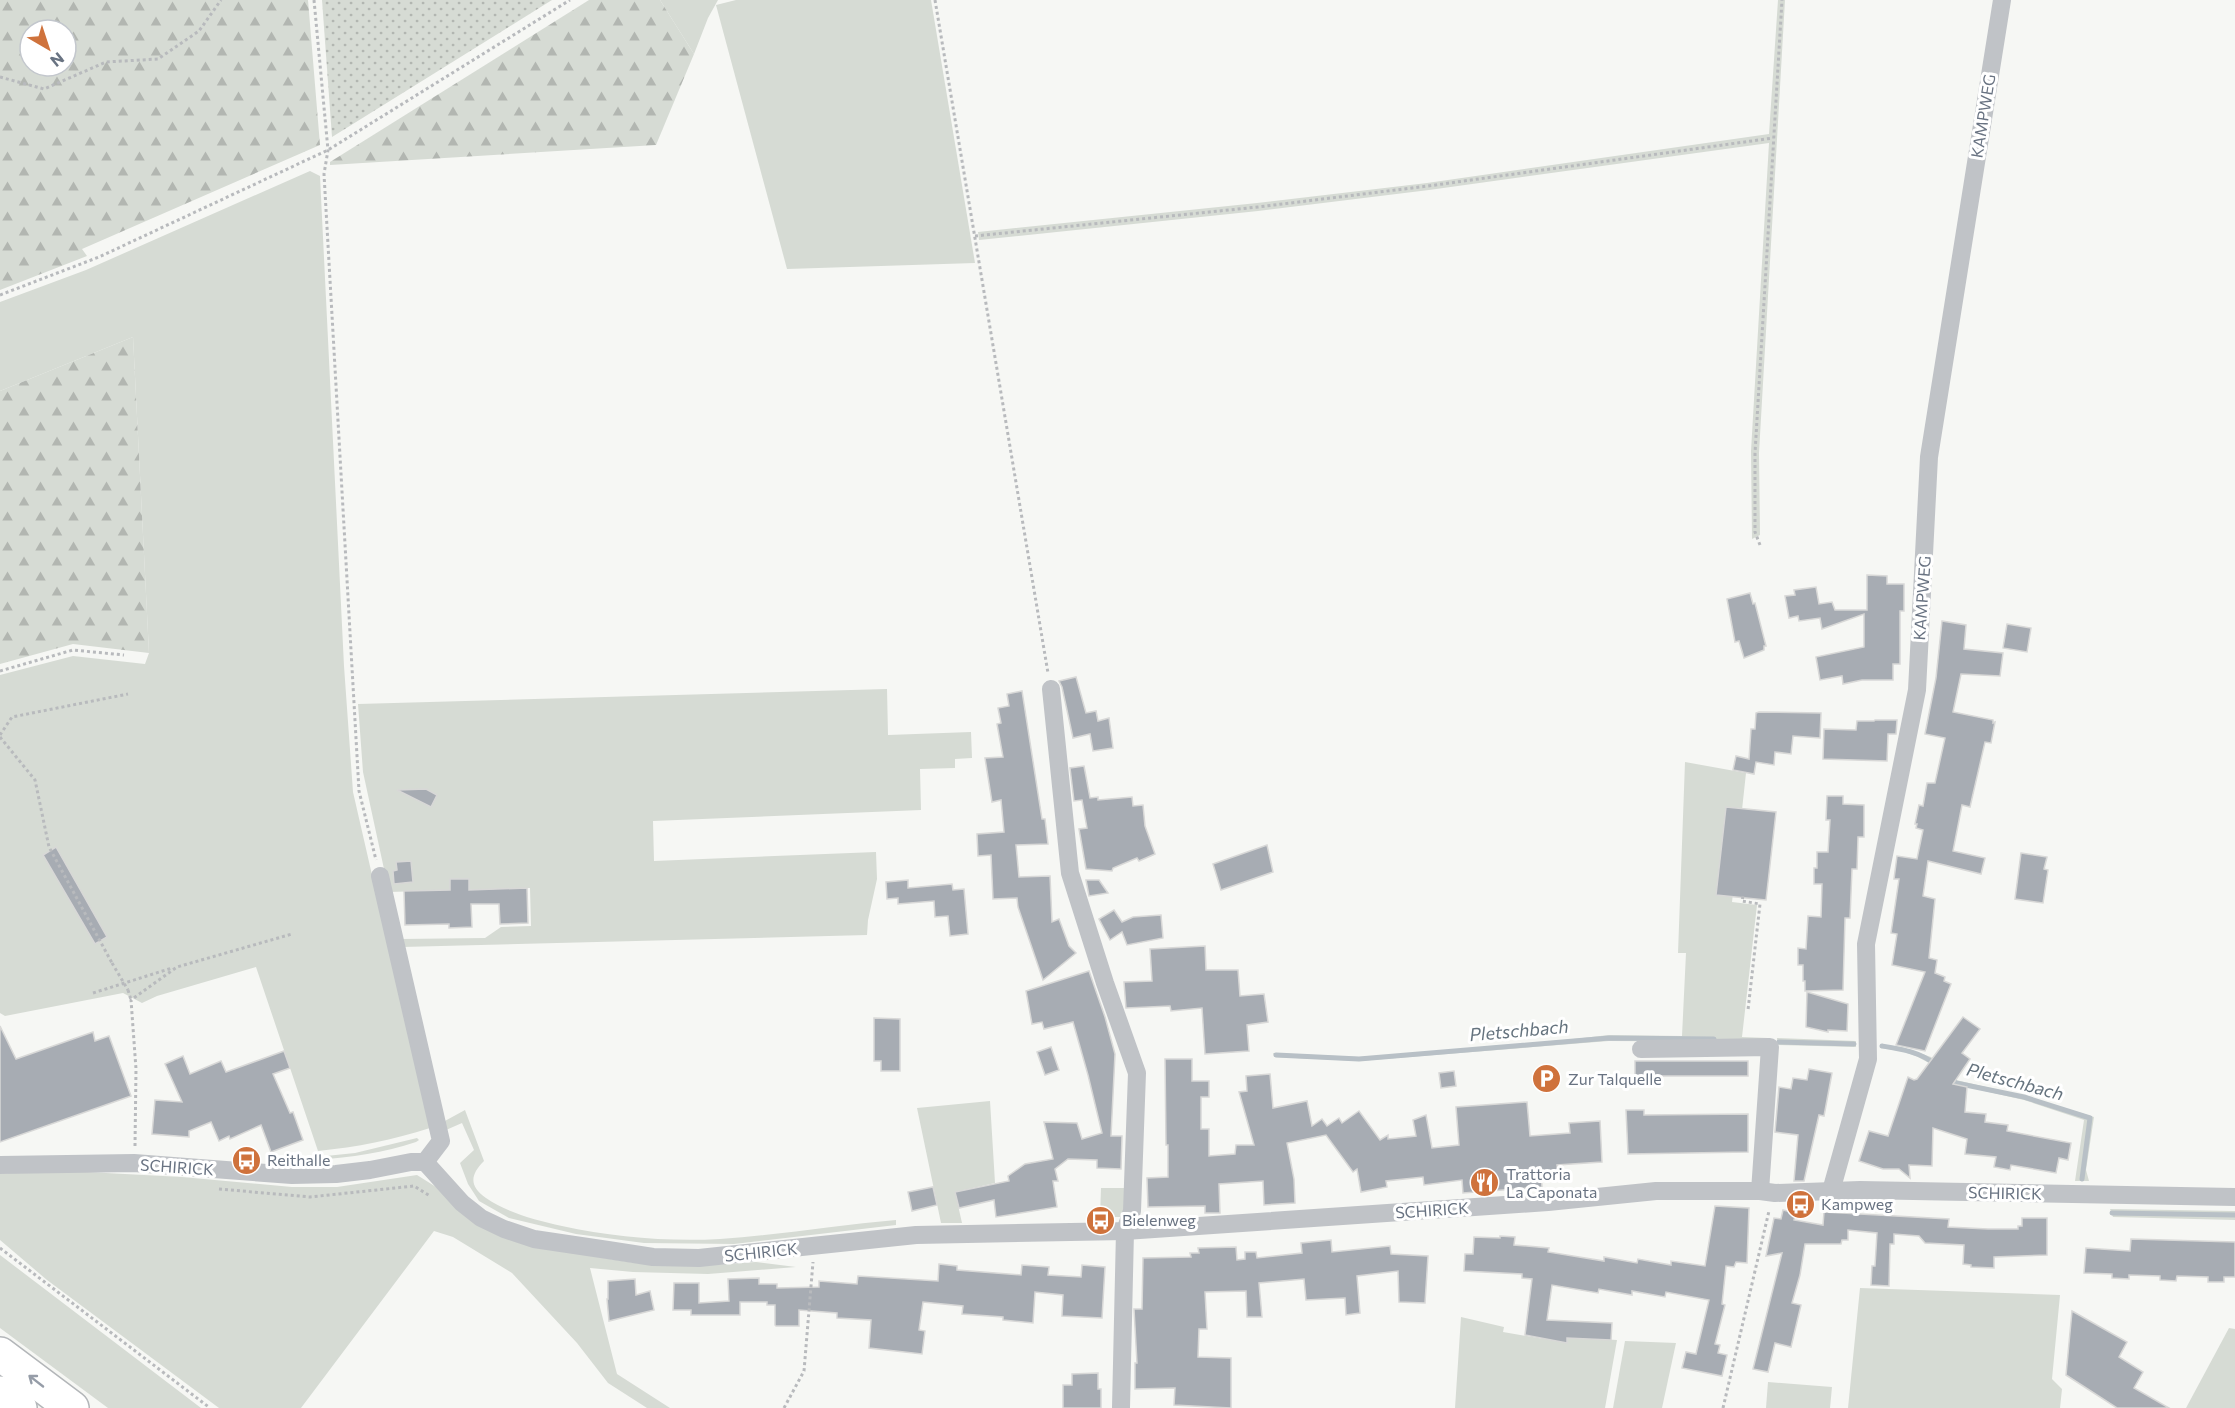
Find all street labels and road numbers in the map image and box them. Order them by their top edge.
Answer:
street label: KAMPWEG [1967,73,1999,159]
street label: KAMPWEG [1909,555,1934,641]
street label: SCHIRICK [140,1154,215,1179]
street label: SCHIRICK [1968,1182,2042,1203]
street label: SCHIRICK [1395,1197,1470,1222]
street label: SCHIRICK [723,1238,799,1265]

